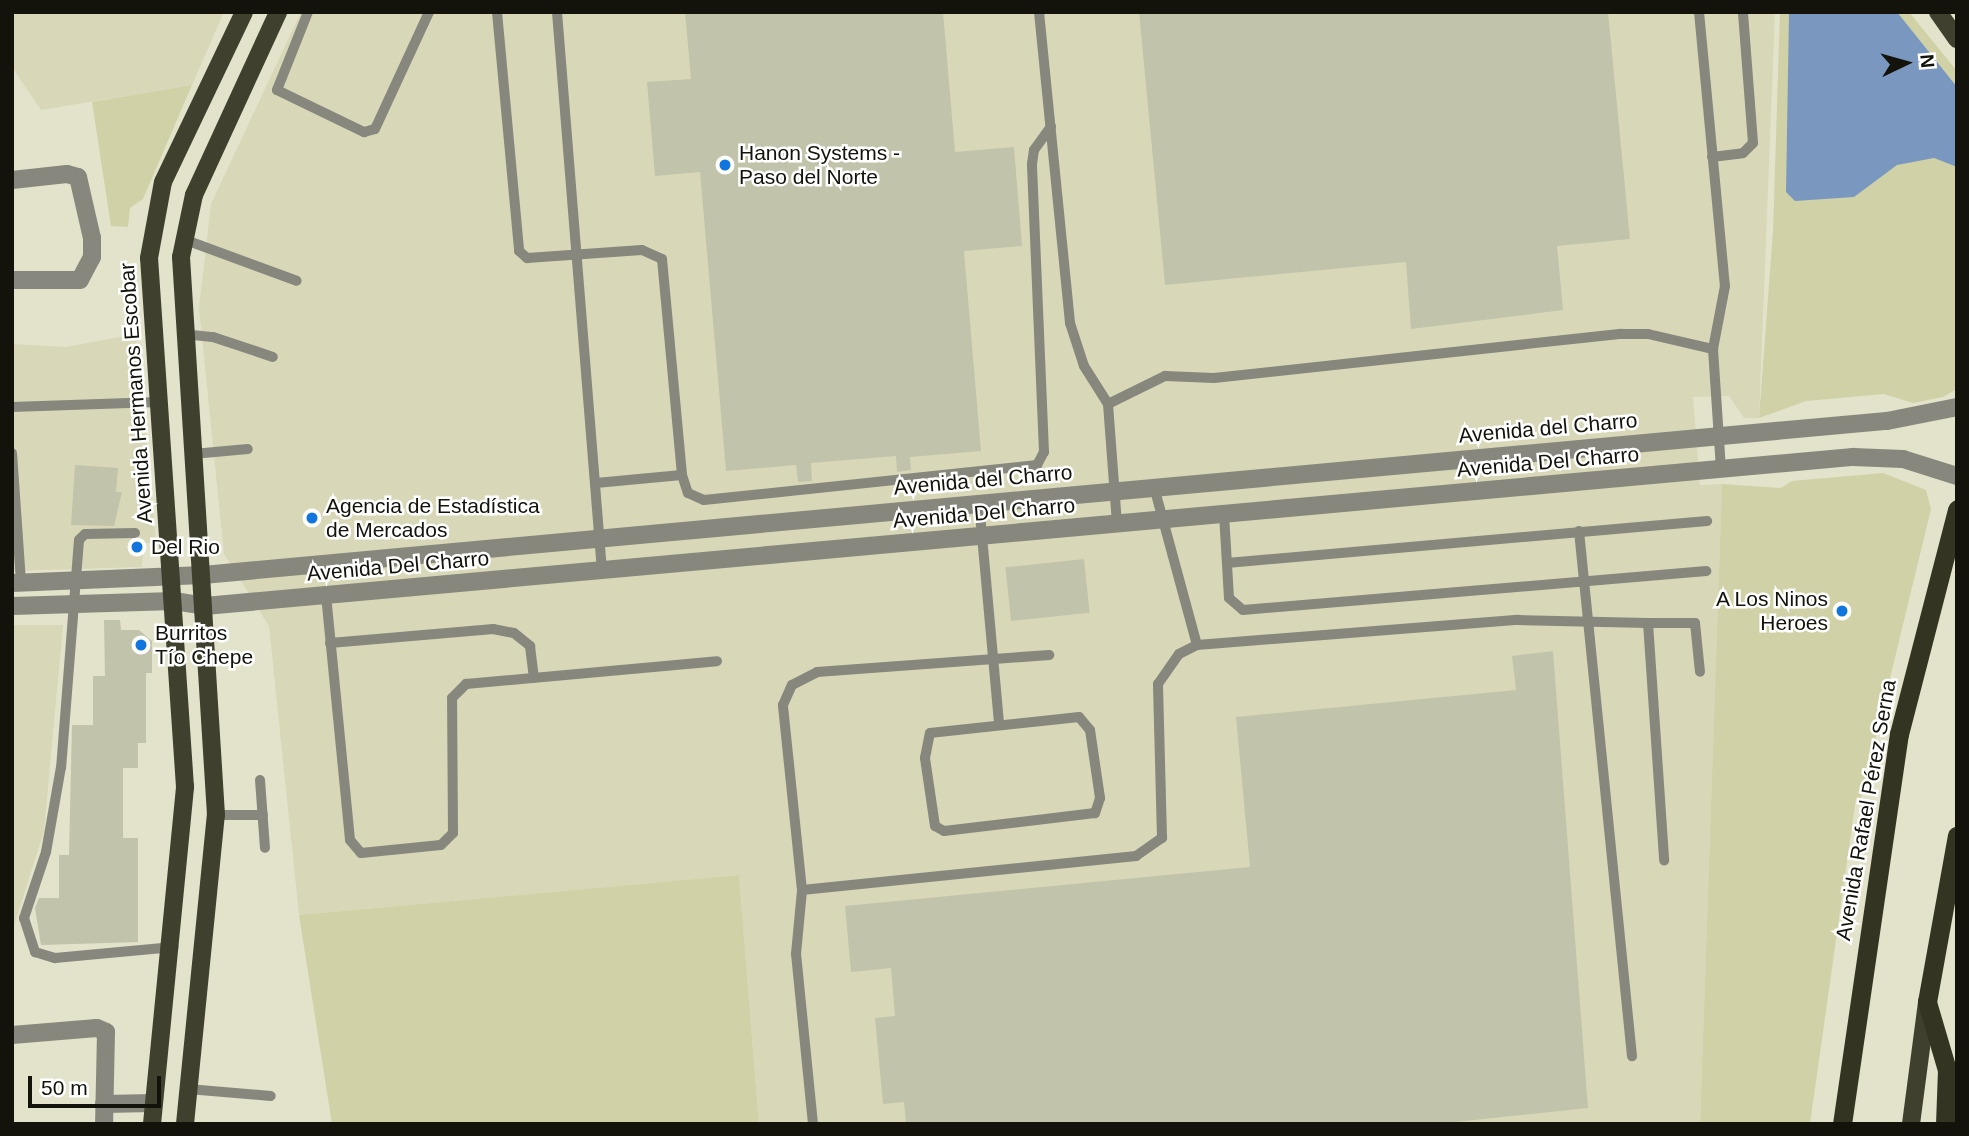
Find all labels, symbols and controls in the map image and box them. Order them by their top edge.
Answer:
north arrow [1871,28,1941,98]
text: N [1916,53,1938,69]
place label: Hanon Systems - Paso del Norte [739,140,900,190]
marker: Hanon Systems - Paso del Norte [717,157,733,173]
street label: Avenida Hermanos Escobar [114,262,158,524]
street label: Avenida del Charro [1458,408,1638,448]
street label: Avenida Del Charro [1456,441,1640,483]
street label: Avenida del Charro [893,460,1073,500]
street label: Avenida Del Charro [892,492,1076,534]
place label: Agencia de Estadística de Mercados [326,493,540,543]
marker: Agencia de Estadística de Mercados [304,510,320,526]
place label: Del Rio [151,534,220,560]
marker: Del Rio [129,539,145,555]
street label: Avenida Del Charro [306,545,490,587]
place label: A Los Ninos Heroes [1715,586,1828,636]
marker: A Los Ninos Heroes [1834,603,1850,619]
place label: Burritos Tío Chepe [155,620,253,670]
marker: Burritos Tío Chepe [133,637,149,653]
street label: Avenida Rafael Pérez Serna [1831,678,1901,942]
scale bar [32,1062,164,1106]
text: 50 m [41,1076,88,1099]

